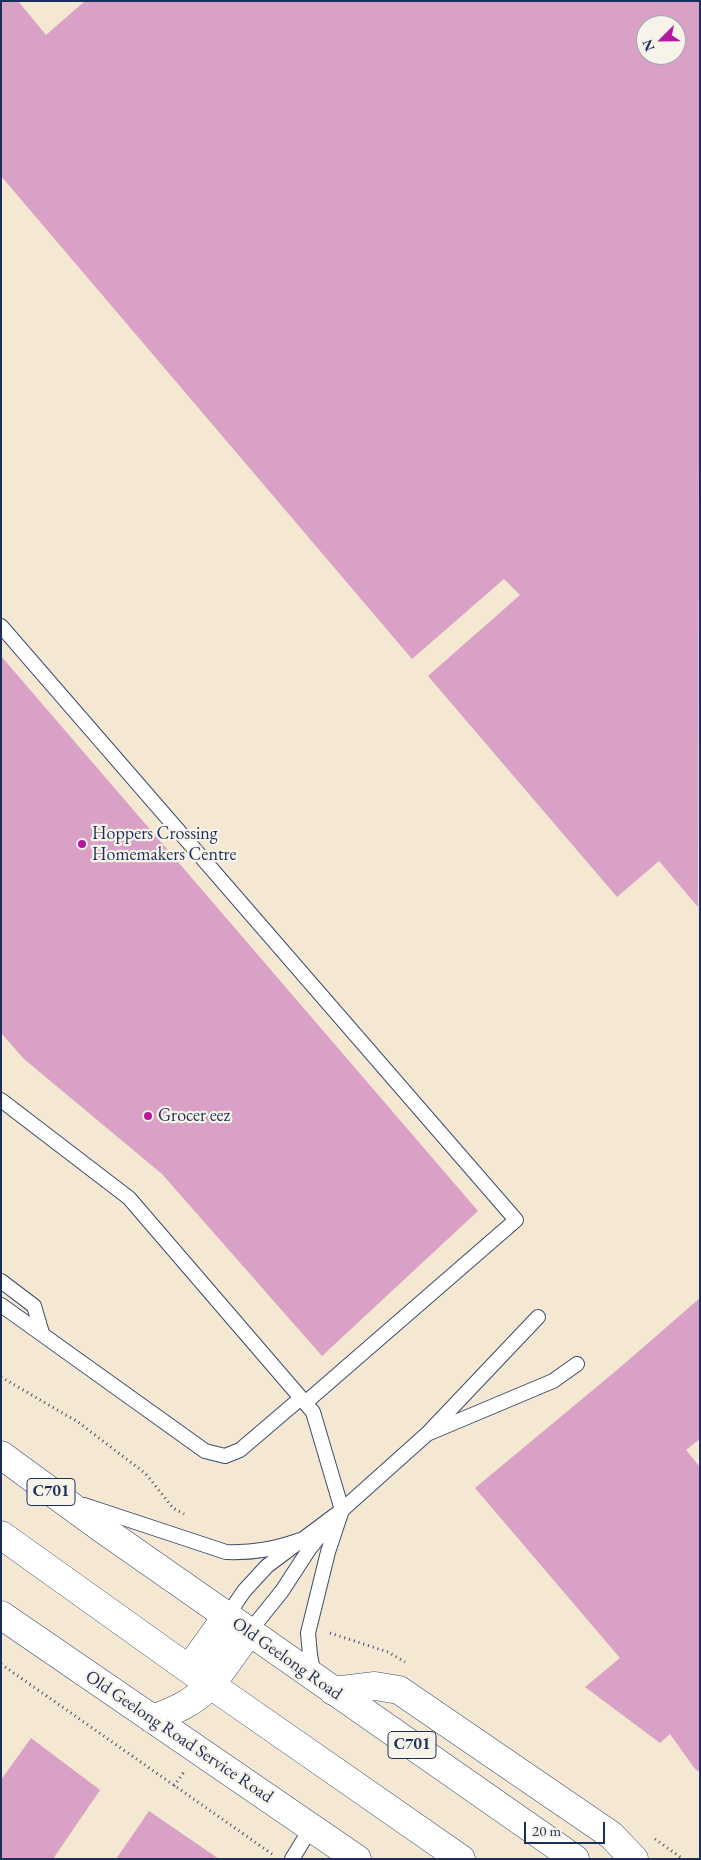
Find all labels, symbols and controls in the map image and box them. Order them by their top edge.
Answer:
north arrow [636,15,686,65]
text: N [638,37,659,54]
place label: Hoppers Crossing Homemakers Centre [92,823,237,866]
marker: Hoppers Crossing Homemakers Centre [76,838,88,850]
place label: Grocer eez [158,1105,230,1127]
marker: Grocer eez [142,1110,154,1122]
road number: C701 [27,1478,75,1505]
street label: Old Geelong Road [228,1613,346,1705]
street label: Old Geelong Road Service Road [81,1666,277,1808]
road number: C701 [388,1732,436,1758]
scale bar [526,1812,607,1844]
text: 20 m [532,1821,561,1840]

